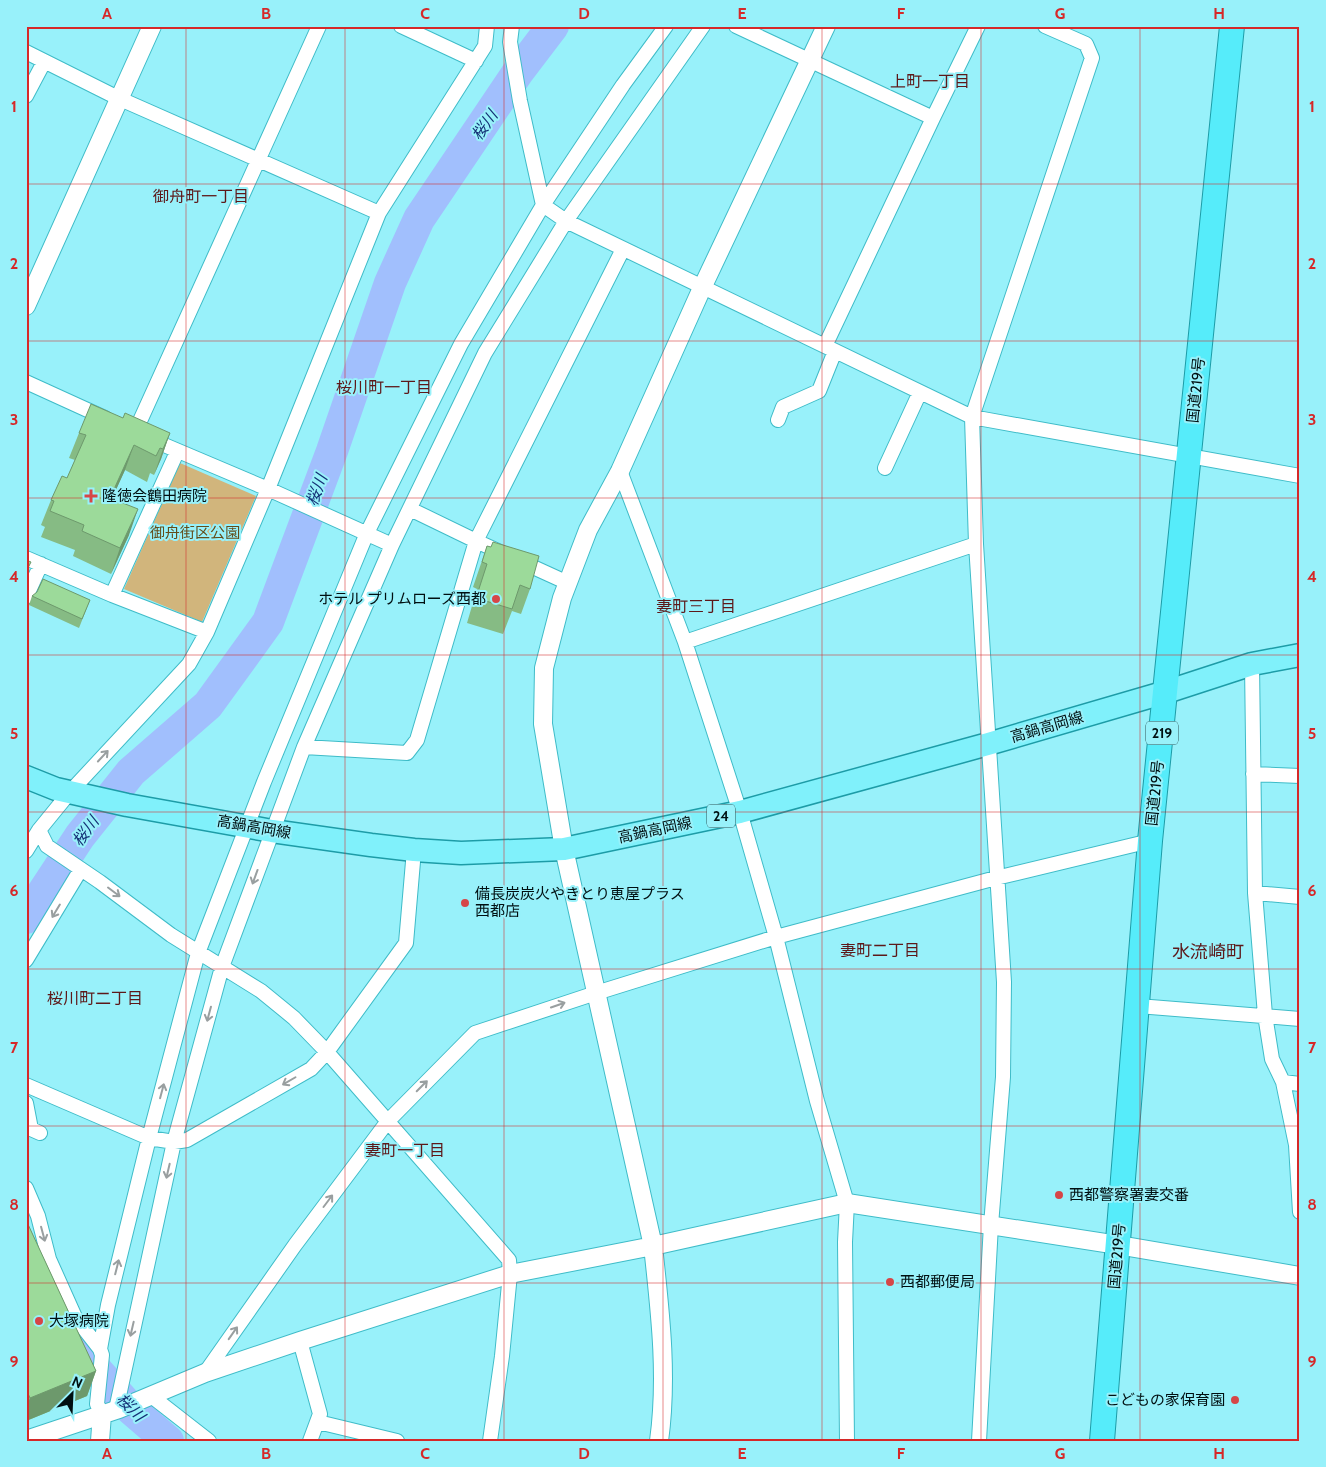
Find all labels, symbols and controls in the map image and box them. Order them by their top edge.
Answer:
text: A [102,4,112,23]
text: B [261,4,271,23]
text: C [420,4,430,23]
text: D [578,4,590,23]
text: E [737,4,747,23]
text: F [897,4,906,23]
text: G [1055,4,1065,23]
text: H [1213,4,1225,23]
district label: 上町一丁目 [890,72,970,91]
text: 1 [11,97,17,116]
text: 1 [1309,97,1315,116]
water label: 桜川 [467,105,503,144]
district label: 御舟町一丁目 [153,187,249,206]
text: 2 [10,254,18,273]
text: 2 [1308,254,1316,273]
street label: 国道219号 [1184,356,1208,424]
district label: 桜川町一丁目 [336,378,432,397]
text: 3 [10,410,18,429]
text: 3 [1308,410,1316,429]
water label: 桜川 [302,470,332,508]
place label: 隆徳会鶴田病院 [102,487,207,505]
marker: 隆徳会鶴田病院 [84,489,98,503]
park label: 御舟街区公園 [150,524,240,542]
text: 4 [9,567,19,586]
text: 4 [1307,567,1317,586]
place label: ホテル プリムローズ西都 [318,590,486,608]
marker: ホテル プリムローズ西都 [490,593,502,605]
district label: 妻町三丁目 [656,597,736,616]
street label: 高鍋高岡線 [1008,708,1086,746]
road number: 219 [1146,721,1178,744]
text: 5 [10,724,18,743]
text: 5 [1308,724,1316,743]
one-way arrow [97,750,109,763]
street label: 国道219号 [1143,759,1167,827]
road number: 24 [707,804,735,828]
water label: 桜川 [68,811,104,850]
street label: 高鍋高岡線 [215,812,293,842]
street label: 高鍋高岡線 [616,813,694,847]
one-way arrow [250,869,259,884]
text: 6 [10,881,19,900]
text: 6 [1308,881,1317,900]
place label: 備長炭炭火やきとり恵屋プラス 西都店 [475,885,685,920]
one-way arrow [107,887,121,897]
marker: 備長炭炭火やきとり恵屋プラス 西都店 [459,897,471,909]
one-way arrow [51,904,61,918]
district label: 妻町二丁目 [840,941,920,960]
district label: 水流崎町 [1172,941,1244,963]
district label: 桜川町二丁目 [47,989,143,1008]
one-way arrow [550,1000,566,1010]
one-way arrow [204,1005,213,1021]
text: 7 [10,1038,19,1057]
text: 7 [1308,1038,1317,1057]
one-way arrow [283,1077,297,1087]
one-way arrow [416,1080,428,1092]
one-way arrow [157,1083,167,1099]
district label: 妻町一丁目 [365,1141,445,1160]
one-way arrow [163,1162,172,1178]
place label: 西都警察署妻交番 [1069,1186,1189,1204]
marker: 西都警察署妻交番 [1053,1189,1065,1201]
text: 8 [9,1195,19,1214]
one-way arrow [322,1195,333,1208]
text: 8 [1307,1195,1317,1214]
street label: 国道219号 [1105,1222,1129,1290]
one-way arrow [38,1225,48,1241]
one-way arrow [113,1259,123,1275]
place label: 西都郵便局 [900,1273,975,1291]
marker: 西都郵便局 [884,1276,896,1288]
place label: 大塚病院 [49,1312,109,1330]
marker: 大塚病院 [33,1315,45,1327]
one-way arrow [127,1321,137,1337]
one-way arrow [228,1326,238,1340]
text: 9 [10,1352,19,1371]
text: 9 [1308,1352,1317,1371]
north arrow [48,1370,98,1420]
text: N [69,1372,85,1392]
water label: 桜川 [113,1389,150,1427]
place label: こどもの家保育園 [1105,1391,1225,1409]
marker: こどもの家保育園 [1229,1394,1241,1406]
text: A [102,1444,112,1463]
text: B [261,1444,271,1463]
text: C [420,1444,430,1463]
text: D [578,1444,590,1463]
text: E [737,1444,747,1463]
text: F [897,1444,906,1463]
text: G [1055,1444,1065,1463]
text: H [1213,1444,1225,1463]

